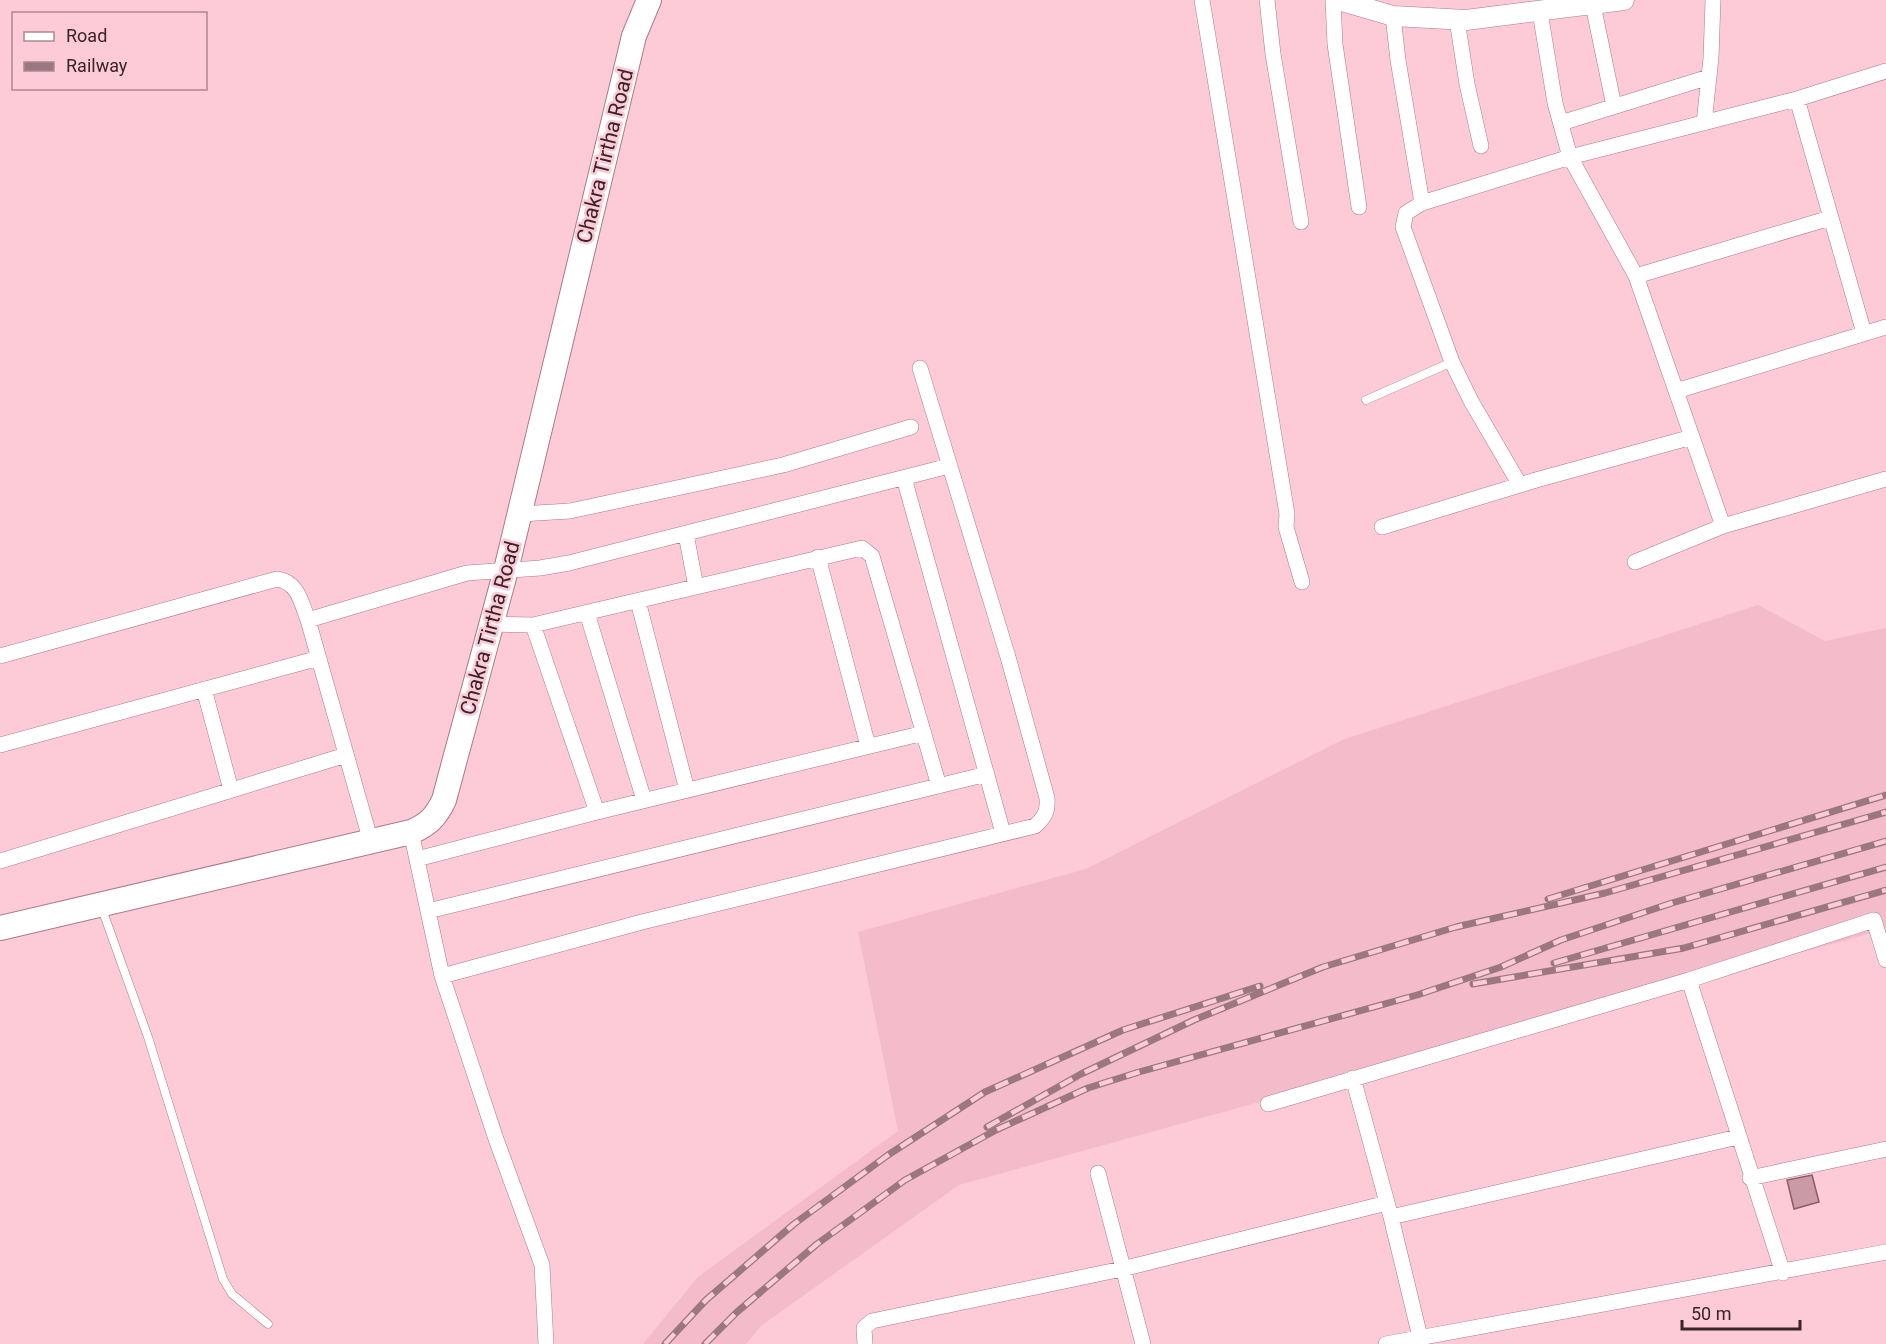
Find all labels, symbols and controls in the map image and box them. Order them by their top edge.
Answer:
legend [12,12,207,90]
text: Road [66,25,107,46]
text: Railway [66,55,128,76]
street label: Chakra Tirtha Road [572,66,638,246]
street label: Chakra Tirtha Road [455,539,525,717]
scale bar [1682,1293,1800,1331]
text: 50 m [1691,1303,1731,1324]

